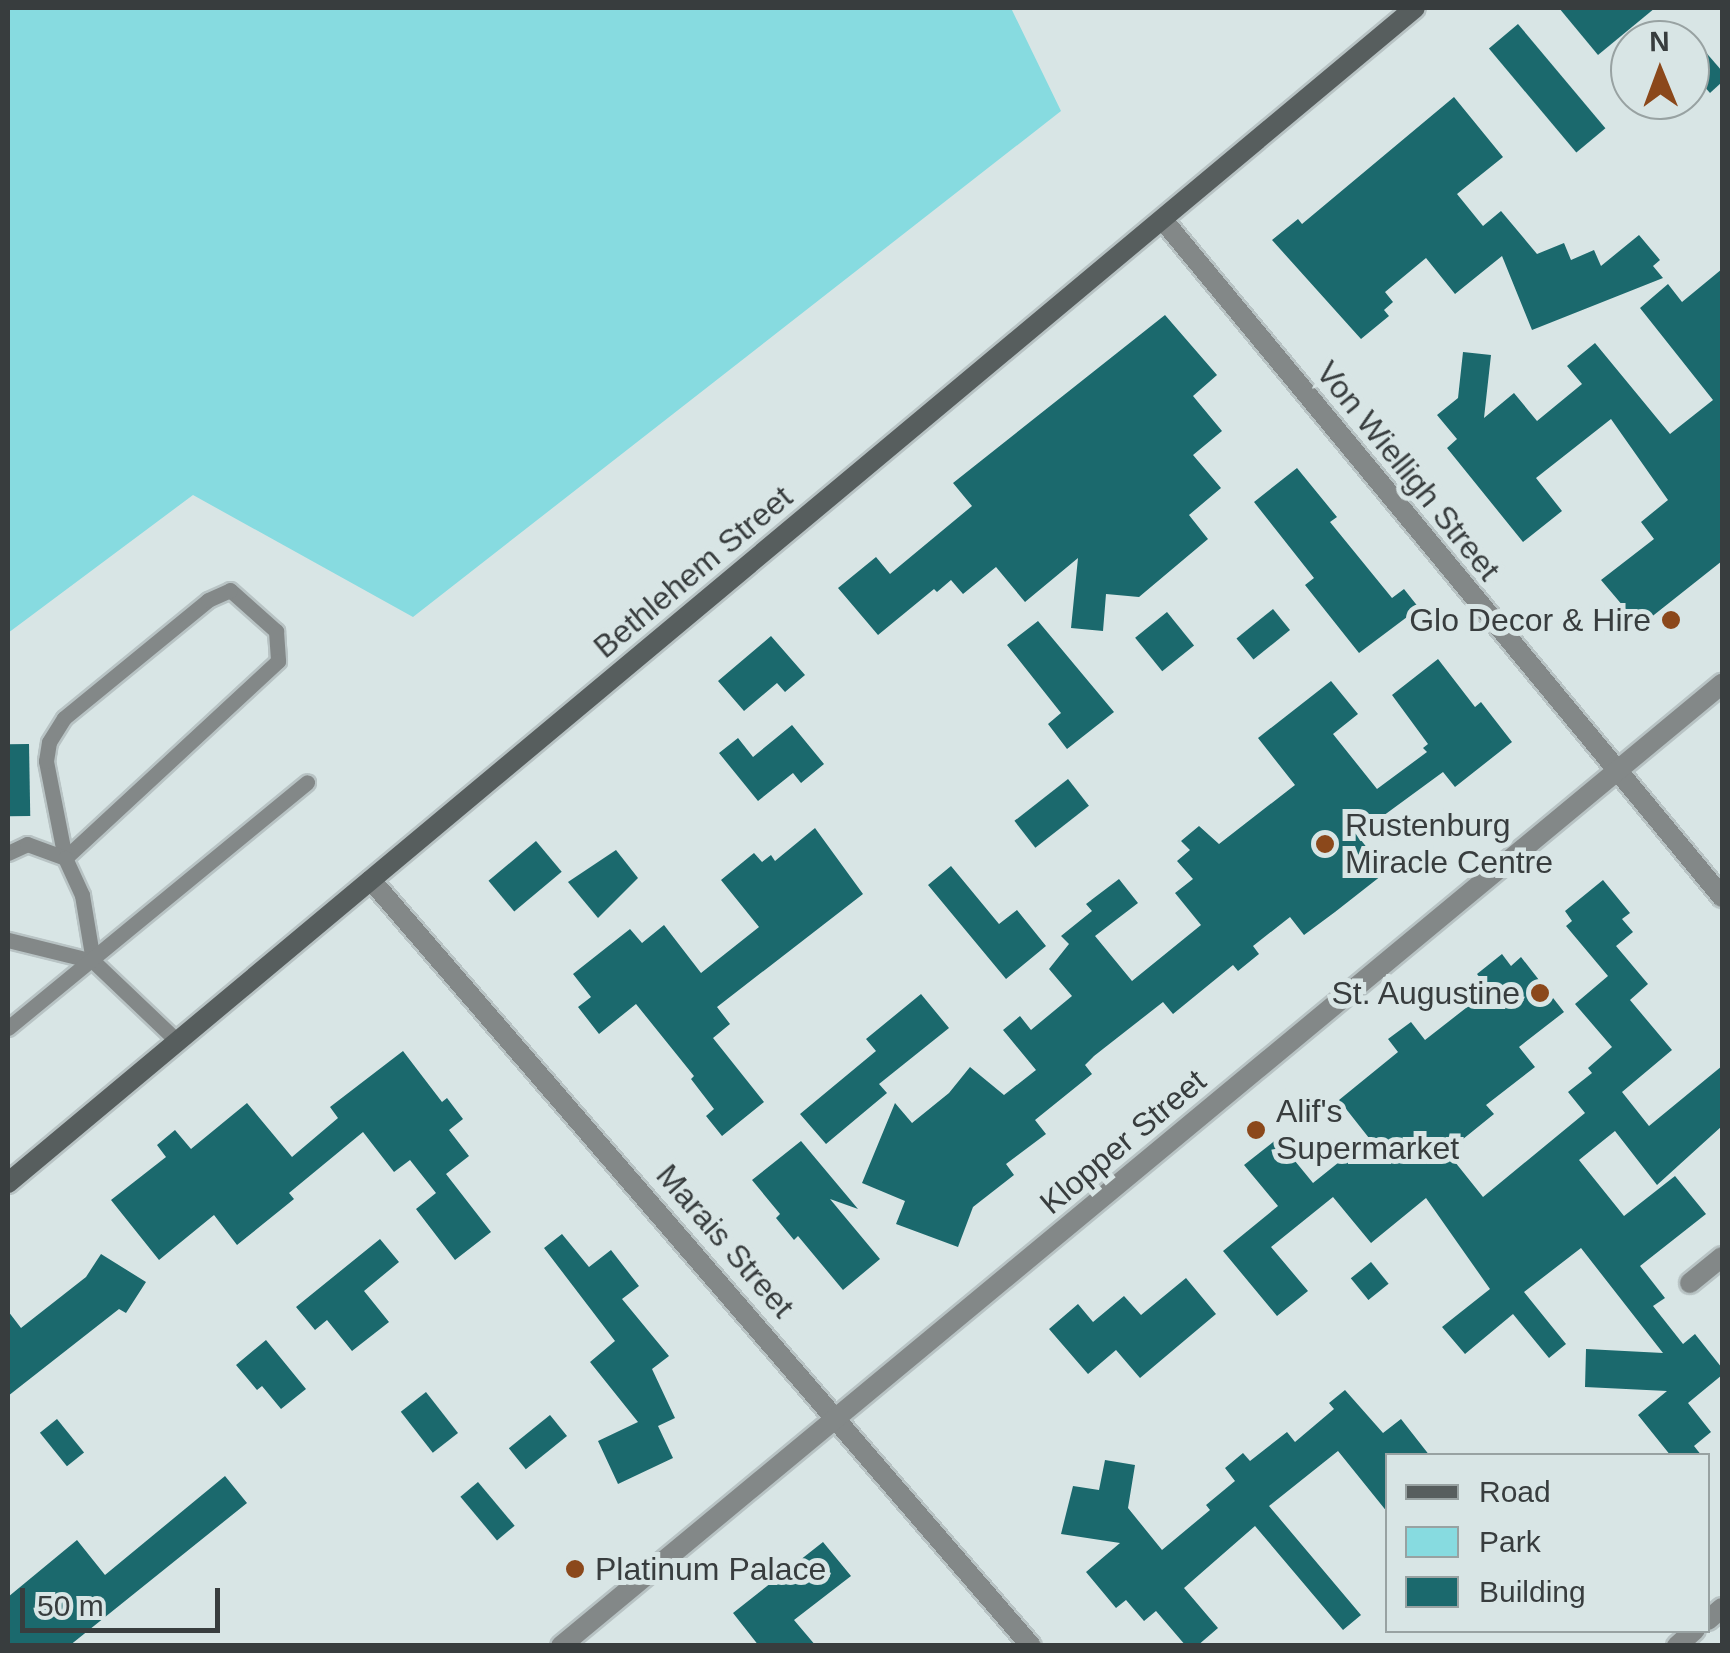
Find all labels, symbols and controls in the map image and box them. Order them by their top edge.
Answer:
north arrow [1610,20,1710,120]
text: N [1649,26,1670,57]
street label: Von Wielligh Street [1308,354,1508,588]
street label: Bethlehem Street [586,478,800,666]
place label: Glo Decor & Hire [1409,601,1651,639]
marker: Glo Decor & Hire [1660,609,1682,631]
place label: Rustenburg Miracle Centre [1345,807,1553,882]
marker: Rustenburg Miracle Centre [1314,833,1336,855]
place label: St. Augustine [1330,974,1520,1012]
marker: St. Augustine [1529,982,1551,1004]
street label: Klopper Street [1032,1062,1214,1222]
place label: Alif's Supermarket [1276,1093,1459,1168]
marker: Alif's Supermarket [1245,1119,1267,1141]
street label: Marais Street [648,1157,802,1325]
legend [1385,1453,1710,1633]
text: Road [1479,1475,1551,1508]
text: Park [1479,1525,1541,1558]
place label: Platinum Palace [595,1550,826,1588]
marker: Platinum Palace [564,1558,586,1580]
scale bar [25,1568,225,1630]
text: Building [1479,1575,1586,1608]
text: 50 m [37,1589,104,1622]

